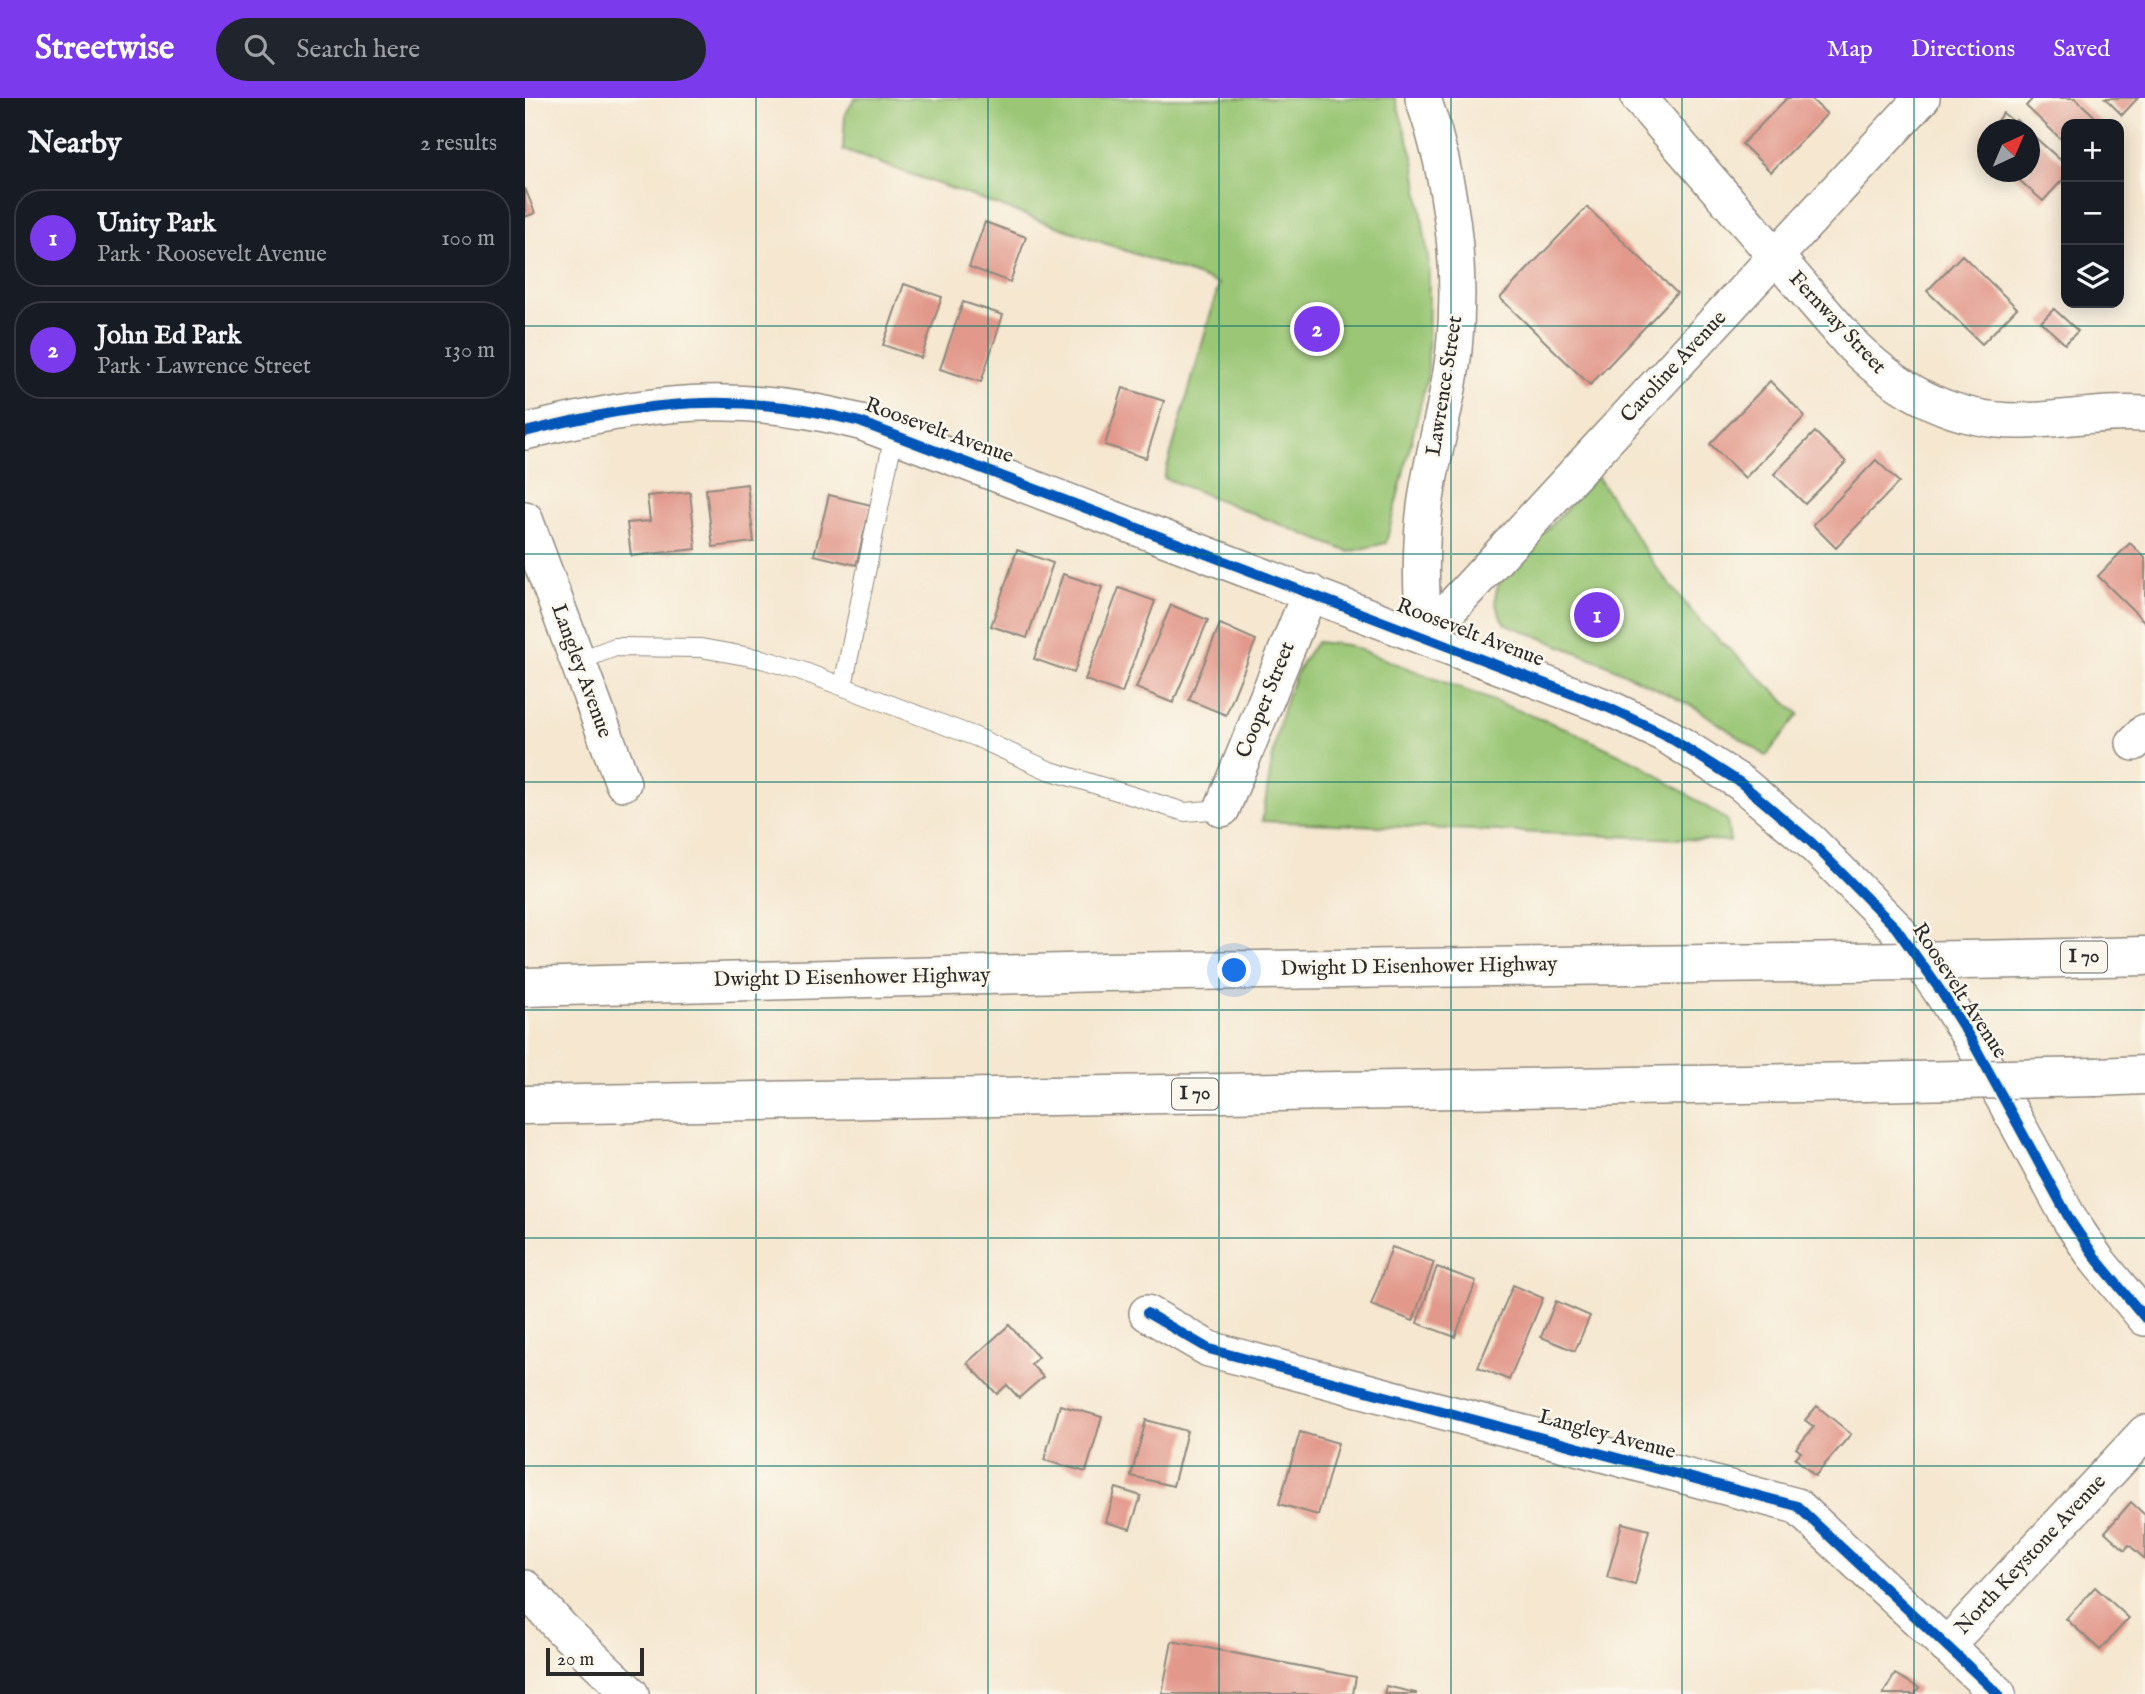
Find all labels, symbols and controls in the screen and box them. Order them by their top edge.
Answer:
search box [216,18,706,81]
text: Streetwise [35,28,174,70]
icon: search [240,30,278,68]
text: Search here [296,33,420,66]
text: Map [1827,34,1873,65]
text: Directions [1911,34,2015,65]
text: Saved [2053,34,2110,65]
north arrow [1977,119,2040,182]
map controls [2061,119,2124,308]
button: + [2061,119,2124,182]
text: Nearby [28,125,121,163]
text: 2 results [420,129,497,158]
button: − [2061,182,2124,245]
text: Unity Park [97,207,216,240]
text: 1 [49,224,57,253]
text: 100 m [441,224,495,253]
text: Park · Roosevelt Avenue [97,240,327,269]
button: layers [2061,245,2124,308]
street label: Fernway Street [1782,266,1892,380]
pin: 2 [1294,303,1340,355]
street label: Caroline Avenue [1615,305,1733,429]
street label: Lawrence Street [1421,314,1469,458]
text: John Ed Park [97,319,241,352]
text: 2 [48,336,58,365]
text: 130 m [444,336,495,365]
text: Park · Lawrence Street [97,352,311,381]
street label: Roosevelt Avenue [861,392,1017,471]
pin: 1 [1574,589,1620,641]
street label: Roosevelt Avenue [1392,592,1548,674]
street label: Langley Avenue [544,600,618,742]
street label: Cooper Street [1230,638,1302,762]
street label: Roosevelt Avenue [1905,918,2013,1064]
road number: I 70 [2061,942,2107,972]
street label: Dwight D Eisenhower Highway [1280,951,1558,983]
your location [1217,953,1251,987]
street label: Dwight D Eisenhower Highway [713,962,991,994]
road number: I 70 [1172,1078,1218,1110]
street label: Langley Avenue [1535,1404,1679,1466]
street label: North Keystone Avenue [1950,1469,2113,1641]
scale bar [546,1645,644,1677]
text: 20 m [557,1648,594,1672]

